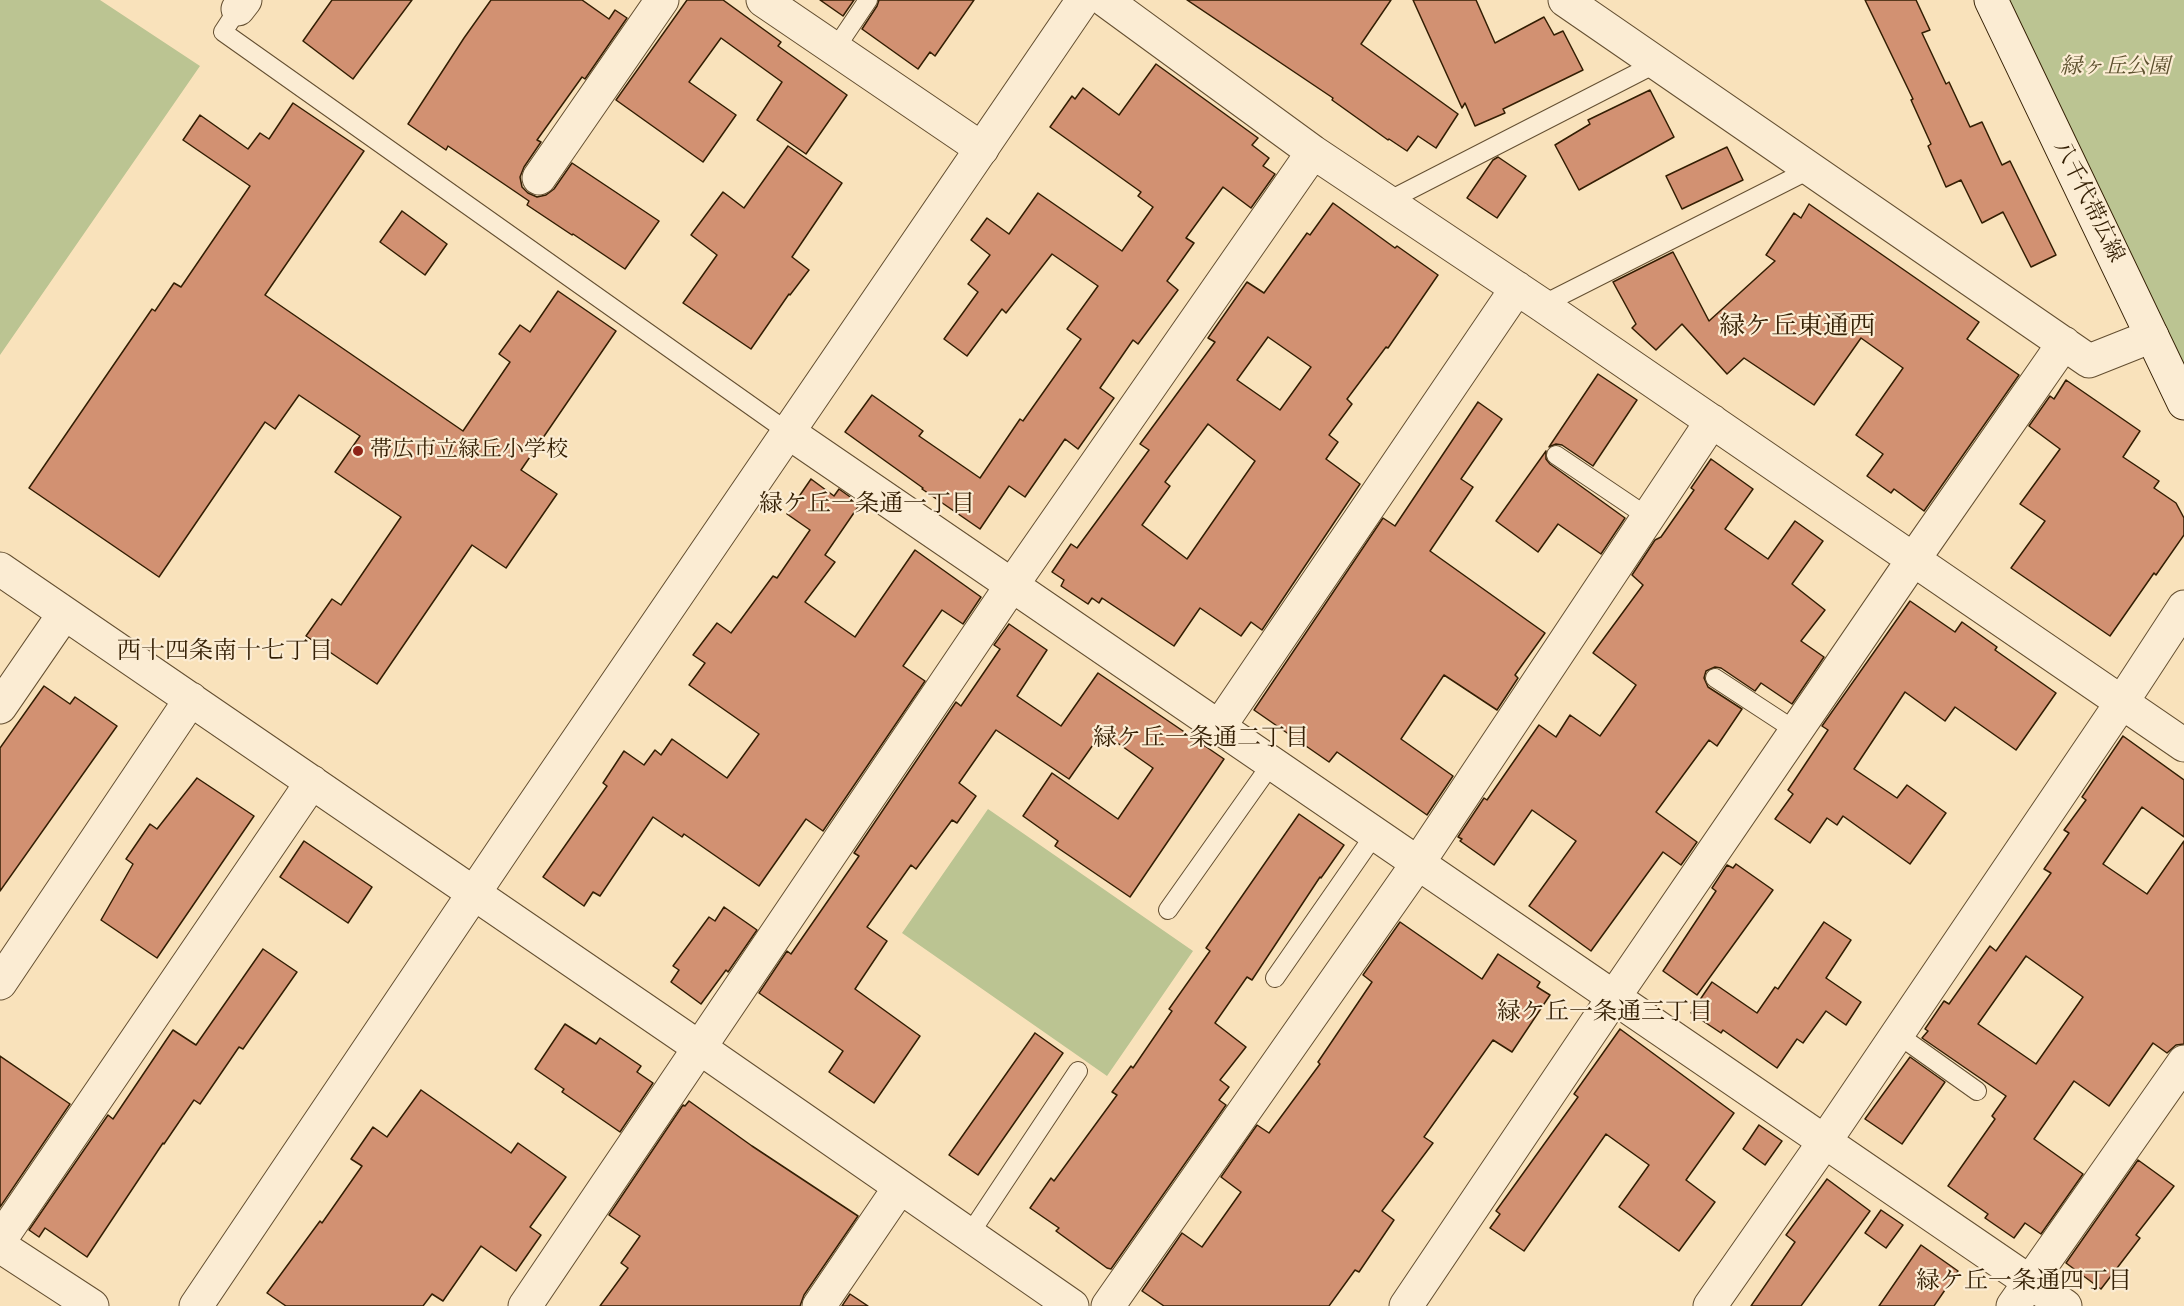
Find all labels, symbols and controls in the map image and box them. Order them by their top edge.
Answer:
park label: 緑ヶ丘公園 [2060,55,2170,81]
street label: 八千代帯広線 [2047,137,2129,267]
district label: 緑ケ丘東通西 [1719,312,1875,344]
place label: 帯広市立緑丘小学校 [370,438,568,464]
marker: 帯広市立緑丘小学校 [351,444,365,458]
district label: 緑ケ丘一条通一丁目 [759,491,975,519]
district label: 西十四条南十七丁目 [117,638,333,666]
district label: 緑ケ丘一条通二丁目 [1093,725,1309,753]
district label: 緑ケ丘一条通三丁目 [1497,999,1713,1027]
district label: 緑ケ丘一条通四丁目 [1916,1268,2132,1296]

